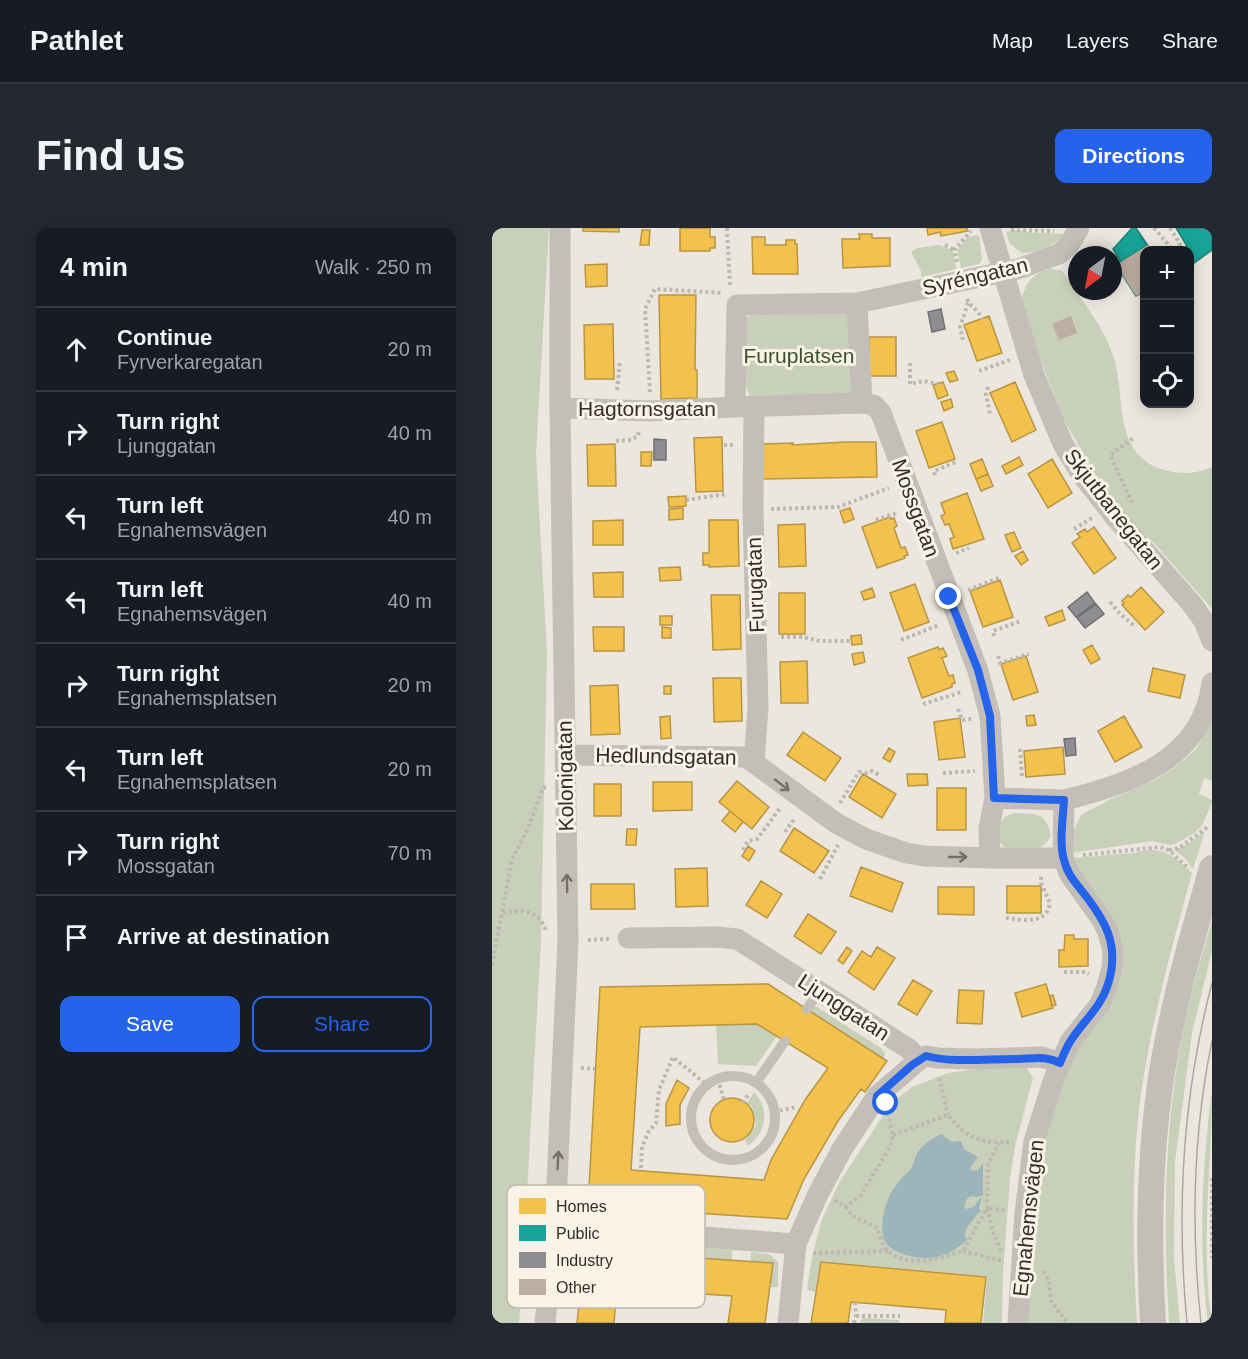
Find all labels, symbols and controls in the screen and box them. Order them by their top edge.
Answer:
text: Pathlet [30,25,123,56]
text: Map [992,29,1033,52]
text: Layers [1066,29,1129,52]
text: Share [1162,29,1218,52]
button: Directions [1055,129,1212,183]
text: Find us [36,132,185,179]
north arrow [1068,246,1122,300]
map controls [1140,246,1194,408]
button: + [1140,246,1194,300]
text: 4 min [60,252,128,282]
street label: Syréngatan [920,253,1030,299]
text: Walk · 250 m [315,256,432,278]
button: − [1140,300,1194,354]
text: Continue [117,325,212,350]
icon: ahead [60,333,93,366]
text: 20 m [388,338,432,360]
park label: Furuplatsen [744,344,854,367]
text: Fyrverkaregatan [117,351,263,373]
button: locate [1140,354,1194,408]
street label: Hagtornsgatan [578,397,716,420]
text: Turn right [117,409,219,434]
icon: right [60,417,93,450]
text: 40 m [388,422,432,444]
text: Ljunggatan [117,435,216,457]
street label: Skjutbanegatan [1060,444,1168,574]
street label: Mossgatan [888,456,944,560]
text: Turn left [117,493,203,518]
icon: left [60,501,93,534]
text: 40 m [388,506,432,528]
text: Egnahemsvägen [117,519,267,541]
street label: Furugatan [742,537,768,633]
text: Turn left [117,577,203,602]
route end [935,583,961,609]
icon: left [60,585,93,618]
text: 40 m [388,590,432,612]
text: Egnahemsvägen [117,603,267,625]
text: Turn right [117,661,219,686]
icon: right [60,669,93,702]
text: 20 m [388,674,432,696]
text: Egnahemsplatsen [117,687,277,709]
street label: Kolonigatan [553,720,577,832]
street label: Hedlundsgatan [595,743,737,769]
text: Turn left [117,745,203,770]
icon: left [60,753,93,786]
text: 20 m [388,758,432,780]
text: Egnahemsplatsen [117,771,277,793]
one-way arrow [774,778,790,791]
text: Turn right [117,829,219,854]
icon: right [60,837,93,870]
text: 70 m [388,842,432,864]
one-way arrow [948,852,968,863]
text: Mossgatan [117,855,215,877]
one-way arrow [561,873,573,893]
icon: arrive [60,921,93,954]
text: Arrive at destination [117,924,330,949]
street label: Ljunggatan [794,969,894,1045]
button: Save [60,996,240,1052]
button: Share [252,996,432,1052]
route start [872,1089,898,1115]
street label: Egnahemsvägen [1008,1138,1048,1298]
one-way arrow [553,1151,564,1171]
legend [507,1185,705,1308]
text: Homes [556,1198,607,1215]
text: Public [556,1225,600,1242]
text: Industry [556,1252,613,1269]
text: Other [556,1279,597,1296]

